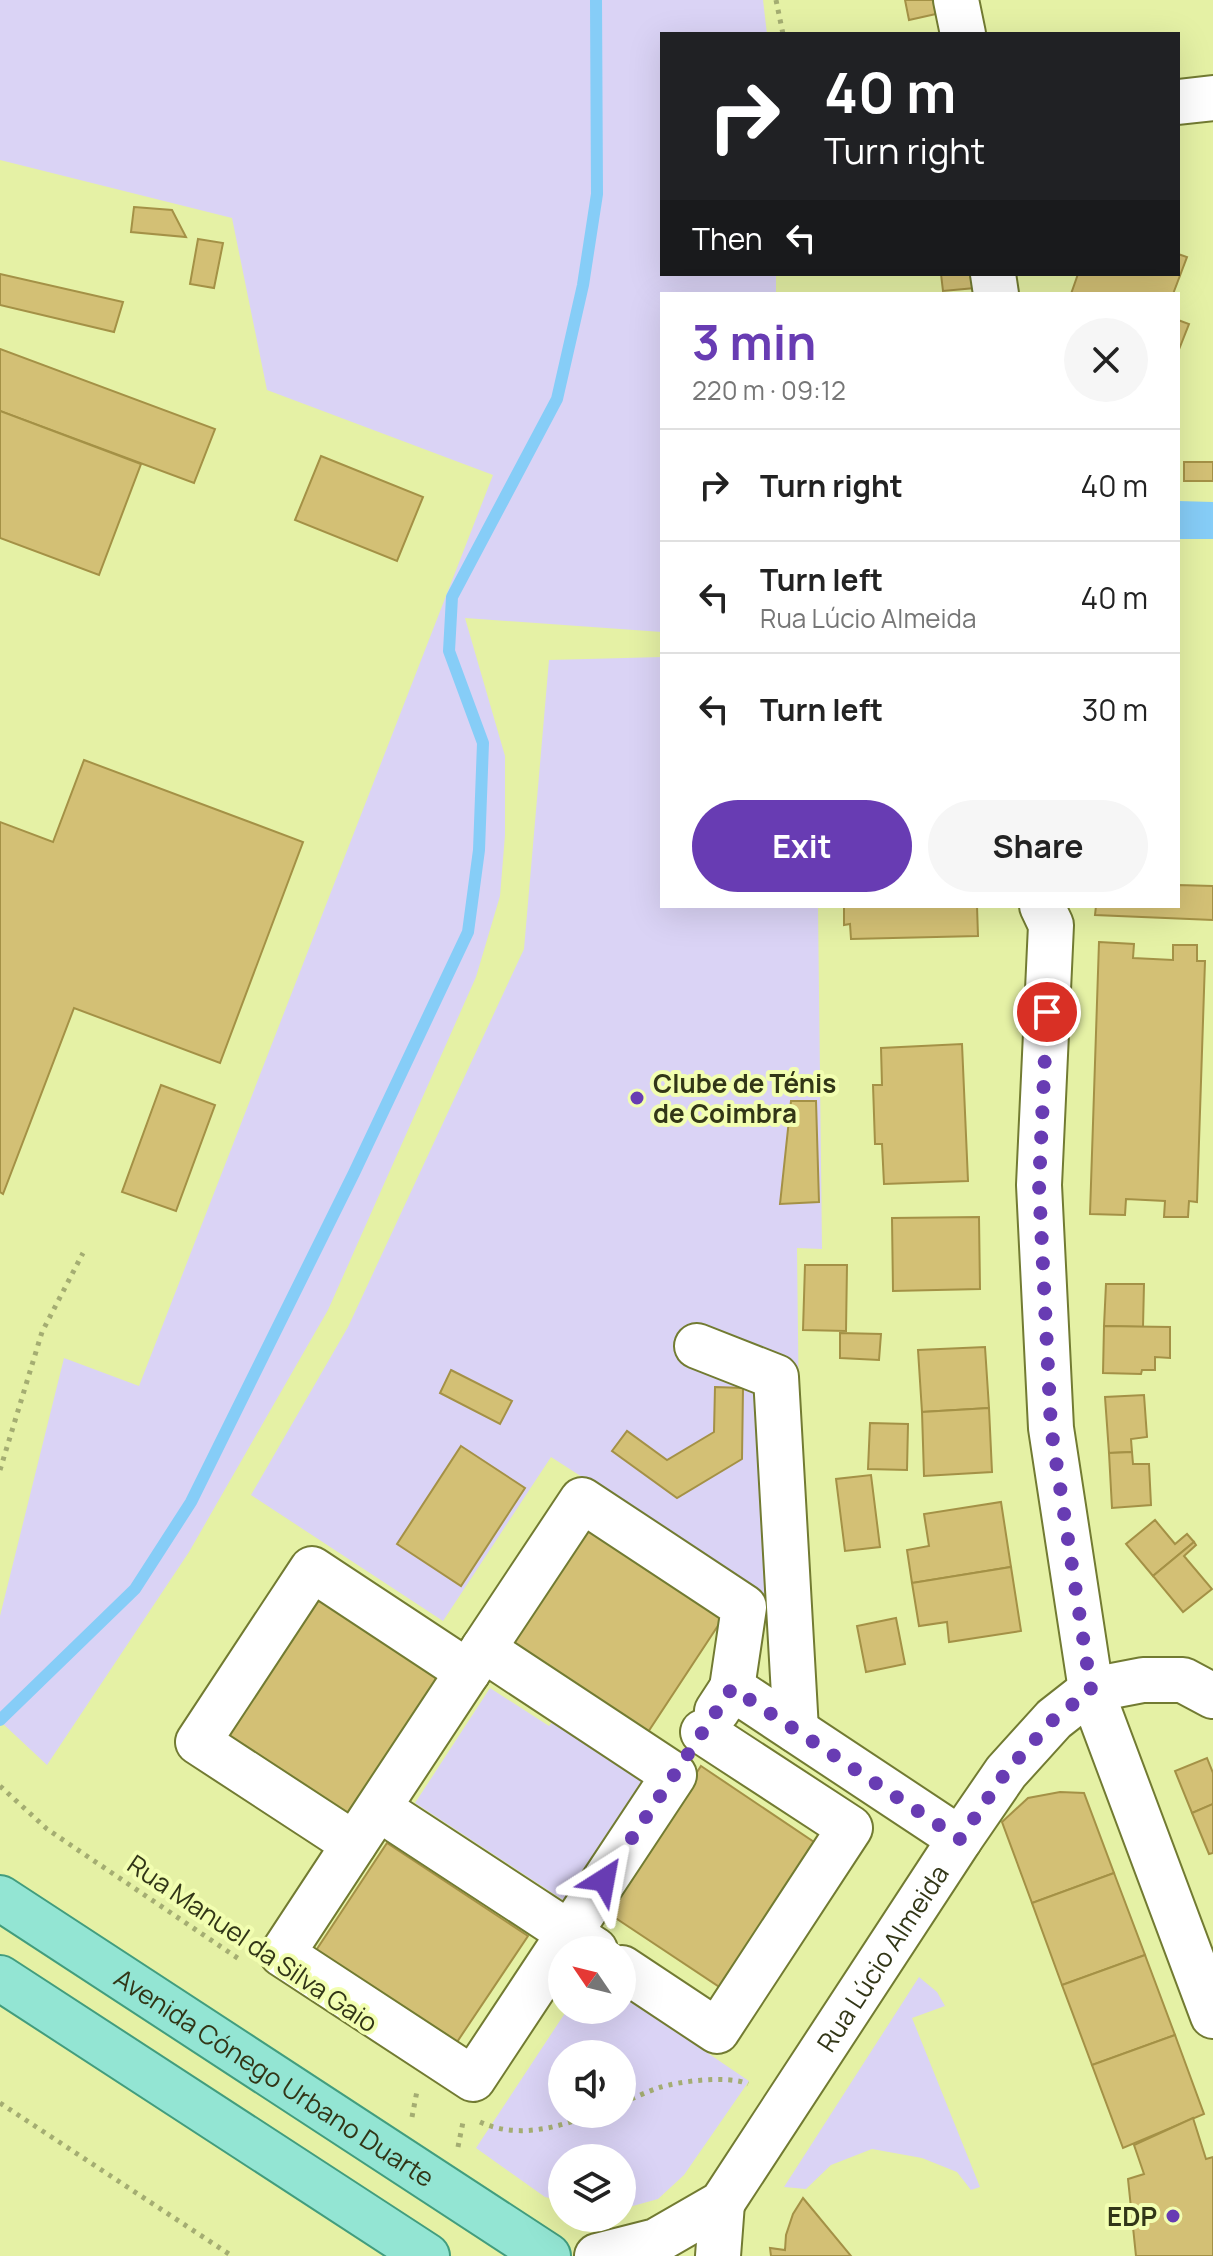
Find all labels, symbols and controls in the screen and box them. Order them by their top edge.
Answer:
text: 40 m [824,53,956,130]
icon: right [692,64,796,168]
text: Turn right [824,126,985,175]
icon: left [779,216,823,260]
text: Then [692,218,763,259]
text: 3 min [692,309,816,374]
button: close [1064,318,1148,402]
text: 220 m · 09:12 [692,372,846,408]
icon: right [692,463,736,507]
text: Turn right [760,465,903,506]
text: 40 m [1081,465,1148,506]
text: Turn left [760,559,883,600]
icon: left [692,575,736,619]
text: 40 m [1081,577,1148,618]
text: Rua Lúcio Almeida [760,600,976,636]
icon: left [692,687,736,731]
text: Turn left [760,689,883,730]
text: 30 m [1082,689,1148,730]
button: Exit [692,800,912,892]
button: Share [928,800,1148,892]
pin [1013,978,1081,1046]
icon: arrive [1025,990,1069,1034]
place label: Clube de Ténis de Coimbra [653,1065,836,1131]
marker: Clube de Ténis de Coimbra [628,1089,646,1107]
position arrow [562,1838,646,1922]
street label: Rua Manuel da Silva Gaio [121,1846,385,2040]
street label: Rua Lúcio Almeida [808,1857,957,2058]
north arrow [548,1936,636,2024]
map controls [548,1936,636,2232]
street label: Avenida Cónego Urbano Duarte [108,1960,442,2195]
button: sound [548,2040,636,2128]
button: layers [548,2144,636,2232]
place label: EDP [1107,2198,1157,2234]
marker: EDP [1164,2207,1182,2225]

